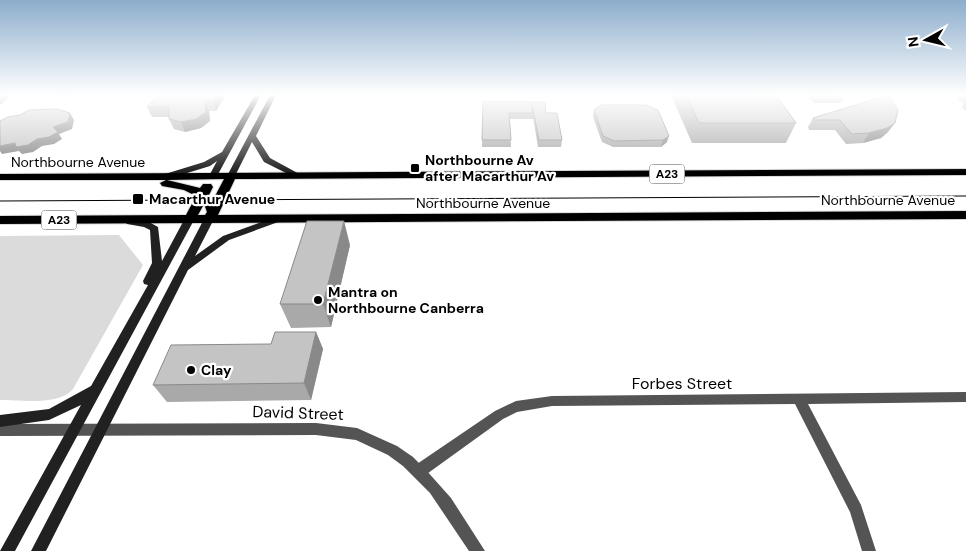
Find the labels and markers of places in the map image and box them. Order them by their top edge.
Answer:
place label: Northbourne Av after Macarthur Av [425,151,554,185]
marker: Northbourne Av after Macarthur Av [409,162,421,174]
place label: Macarthur Avenue [149,190,275,208]
marker: Macarthur Avenue [131,192,145,206]
place label: Mantra on Northbourne Canberra [328,283,484,317]
marker: Mantra on Northbourne Canberra [312,294,324,306]
place label: Clay [201,361,232,379]
marker: Clay [185,364,197,376]

